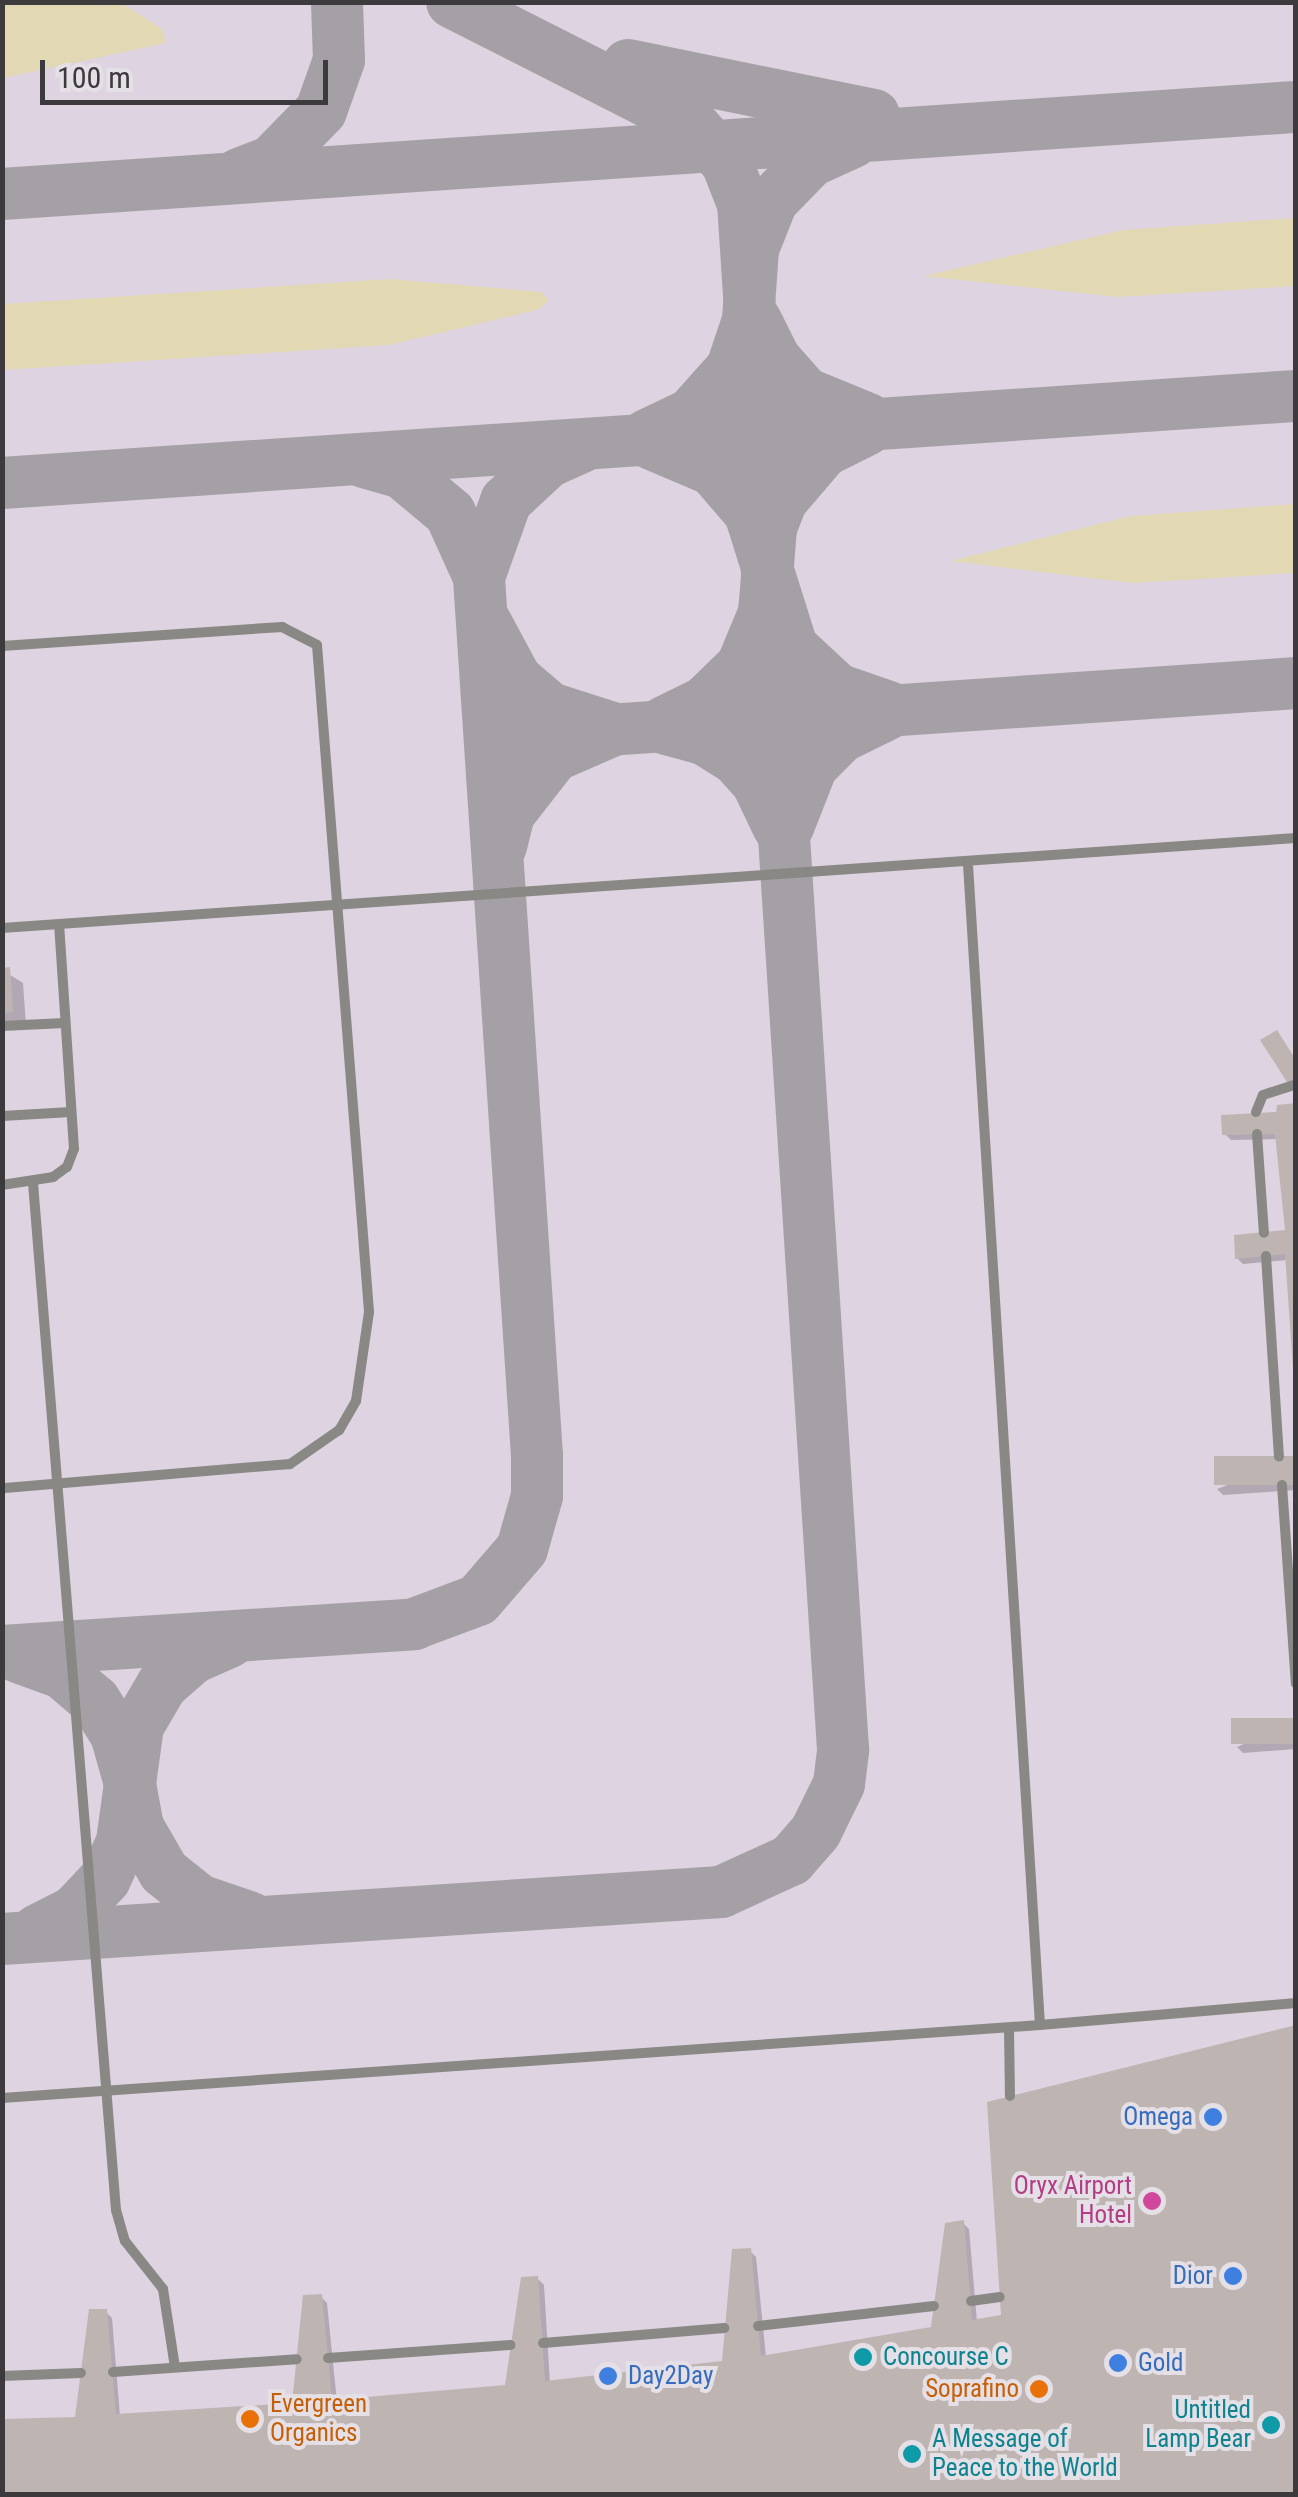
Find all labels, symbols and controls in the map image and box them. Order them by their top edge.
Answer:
scale bar [45,40,332,102]
text: 100 m [57,60,131,95]
place label: Omega [1123,2102,1193,2132]
marker: Omega [1202,2106,1224,2128]
place label: Oryx Airport Hotel [1014,2172,1132,2231]
marker: Oryx Airport Hotel [1141,2190,1163,2212]
place label: Dior [1173,2261,1213,2291]
marker: Dior [1222,2265,1244,2287]
place label: Concourse C [883,2342,1009,2372]
marker: Concourse C [852,2346,874,2368]
place label: Gold [1138,2348,1183,2378]
marker: Gold [1107,2352,1129,2374]
place label: Day2Day [628,2361,713,2391]
marker: Day2Day [597,2365,619,2387]
place label: Soprafino [925,2374,1019,2404]
marker: Soprafino [1028,2378,1050,2400]
place label: Evergreen Organics [270,2390,367,2449]
place label: Untitled Lamp Bear [1145,2396,1251,2455]
marker: Evergreen Organics [239,2408,261,2430]
marker: Untitled Lamp Bear [1260,2414,1282,2436]
place label: A Message of Peace to the World [932,2425,1118,2484]
marker: A Message of Peace to the World [901,2443,923,2465]

